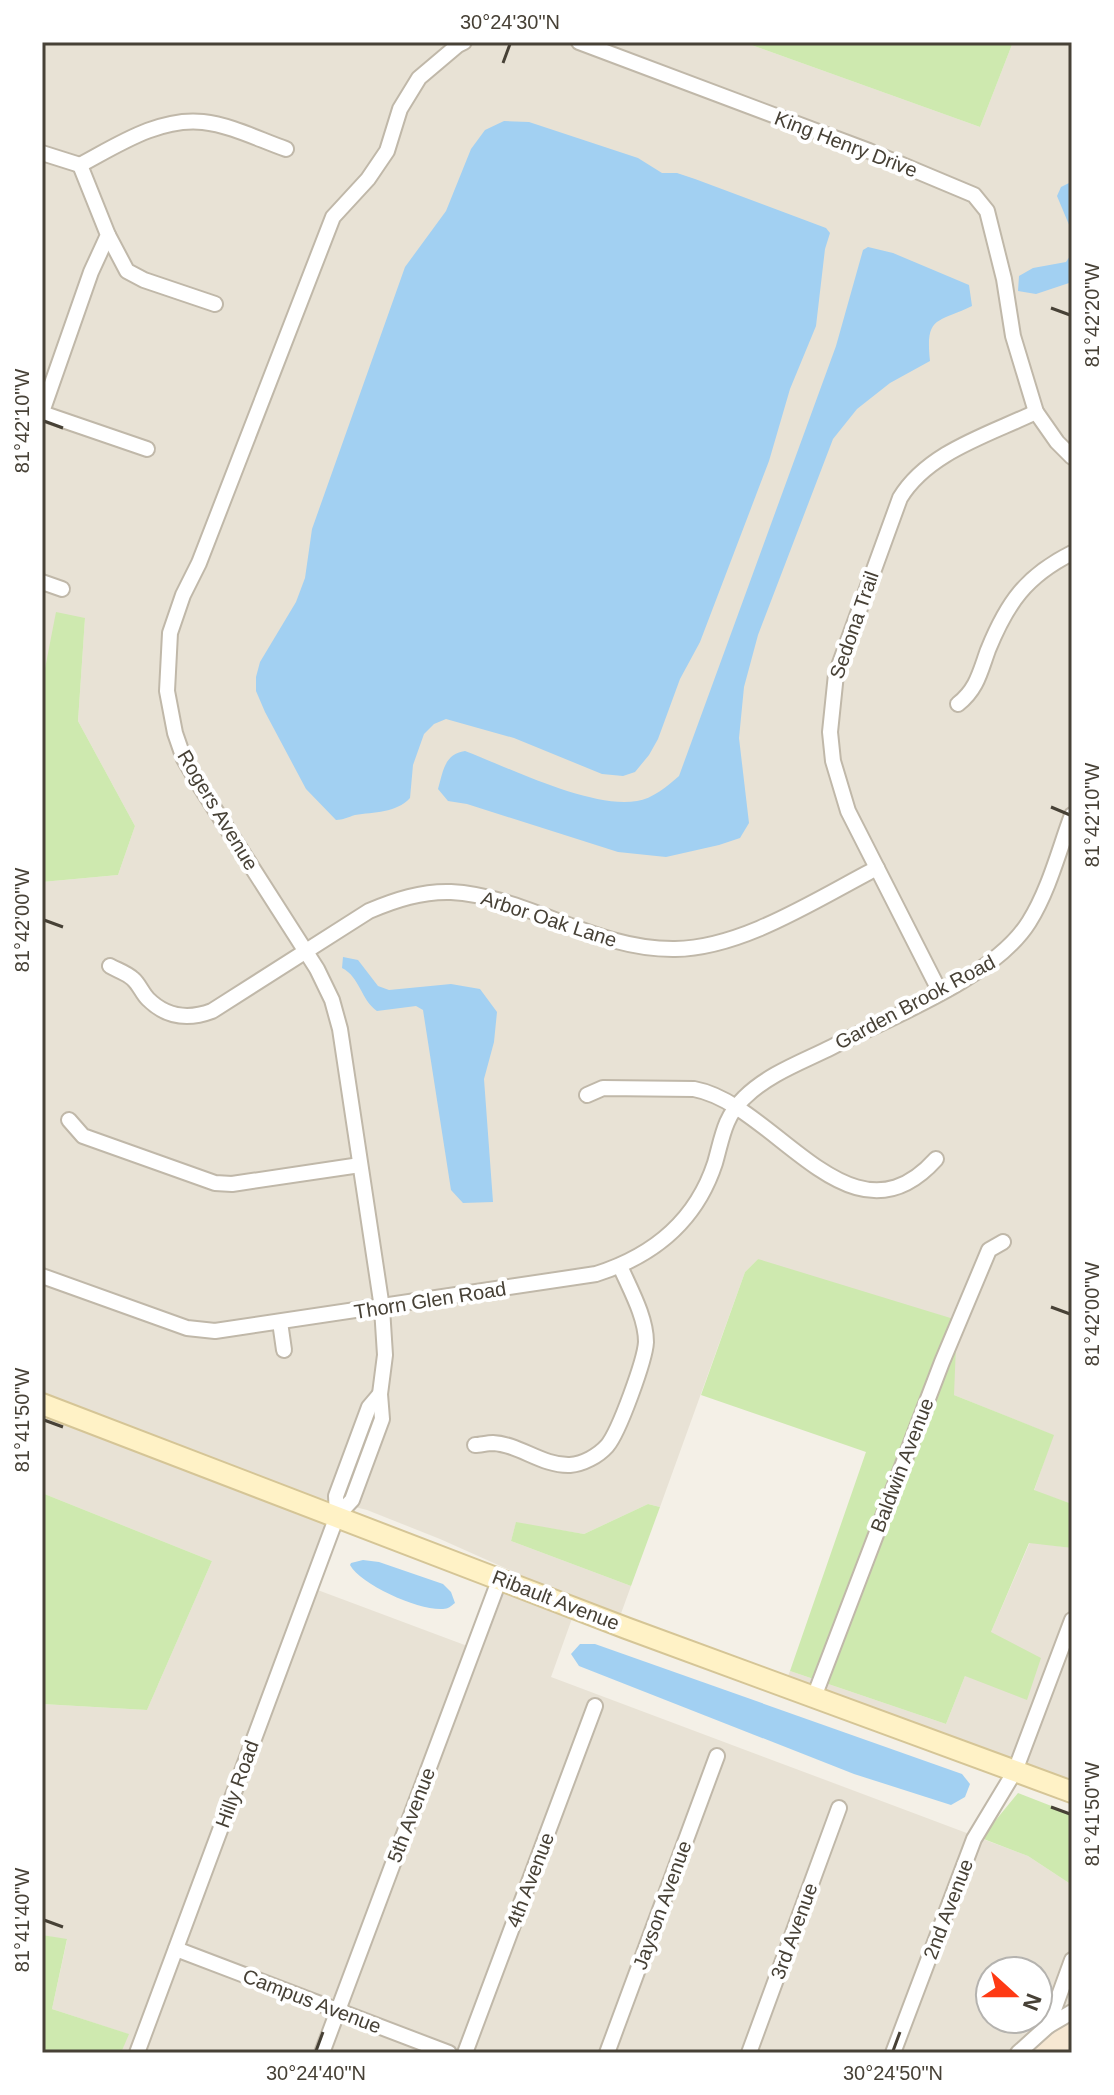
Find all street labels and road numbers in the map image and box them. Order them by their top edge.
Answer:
street label: King Henry Drive [771,107,921,181]
street label: Sedona Trail [825,568,883,682]
street label: Rogers Avenue [173,746,263,874]
street label: Arbor Oak Lane [478,887,620,951]
street label: Garden Brook Road [831,951,999,1053]
street label: Thorn Glen Road [353,1277,507,1323]
street label: Baldwin Avenue [866,1395,938,1535]
street label: Ribault Avenue [489,1566,623,1634]
street label: Hilly Road [211,1737,263,1831]
street label: 5th Avenue [383,1765,439,1865]
street label: 4th Avenue [502,1830,558,1930]
street label: Jayson Avenue [629,1838,695,1972]
street label: 2nd Avenue [919,1856,977,1962]
street label: 3rd Avenue [766,1880,822,1982]
street label: Campus Avenue [240,1964,384,2038]

